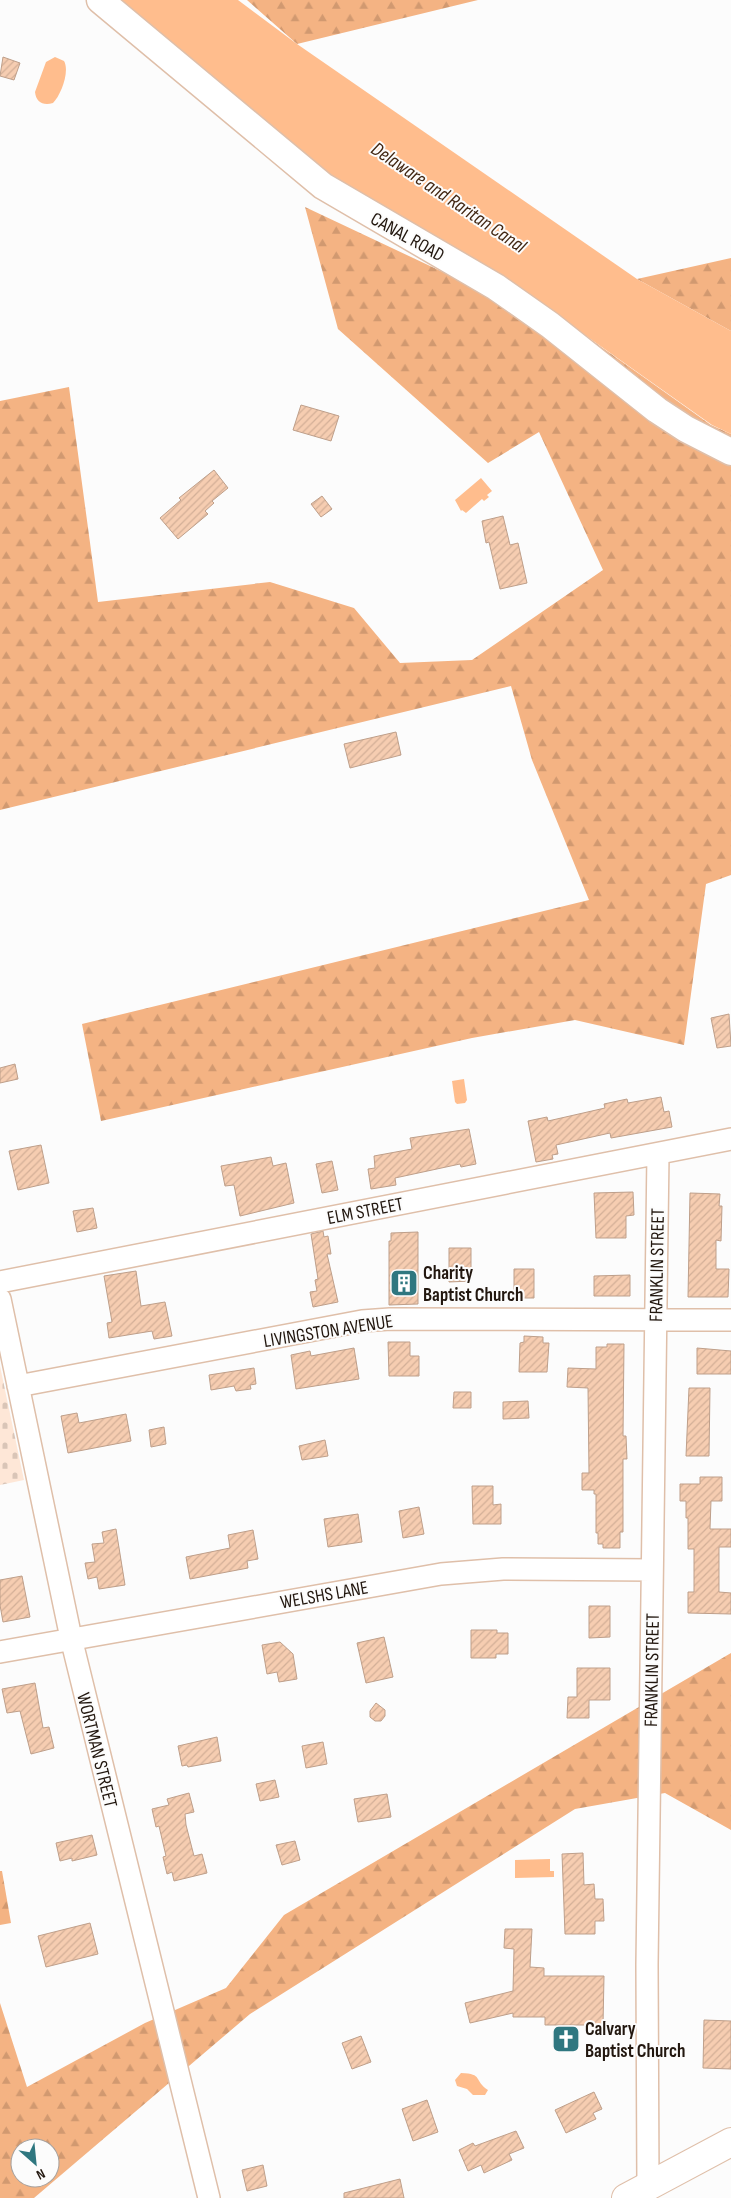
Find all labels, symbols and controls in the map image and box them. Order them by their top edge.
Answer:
water label: Delaware and Raritan Canal [366,137,532,259]
street label: CANAL ROAD [366,208,448,267]
street label: ELM STREET [325,1193,406,1230]
street label: FRANKLIN STREET [645,1208,670,1322]
place label: Charity Baptist Church [423,1262,523,1307]
building icon: Charity Baptist Church [389,1268,419,1298]
street label: LIVINGSTON AVENUE [262,1310,395,1353]
street label: WELSHS LANE [278,1576,370,1615]
street label: FRANKLIN STREET [640,1613,665,1727]
street label: WORTMAN STREET [71,1690,122,1811]
place label: Calvary Baptist Church [585,2018,685,2063]
church icon: Calvary Baptist Church [551,2024,581,2054]
north arrow [10,2138,60,2188]
text: N [33,2165,48,2183]

